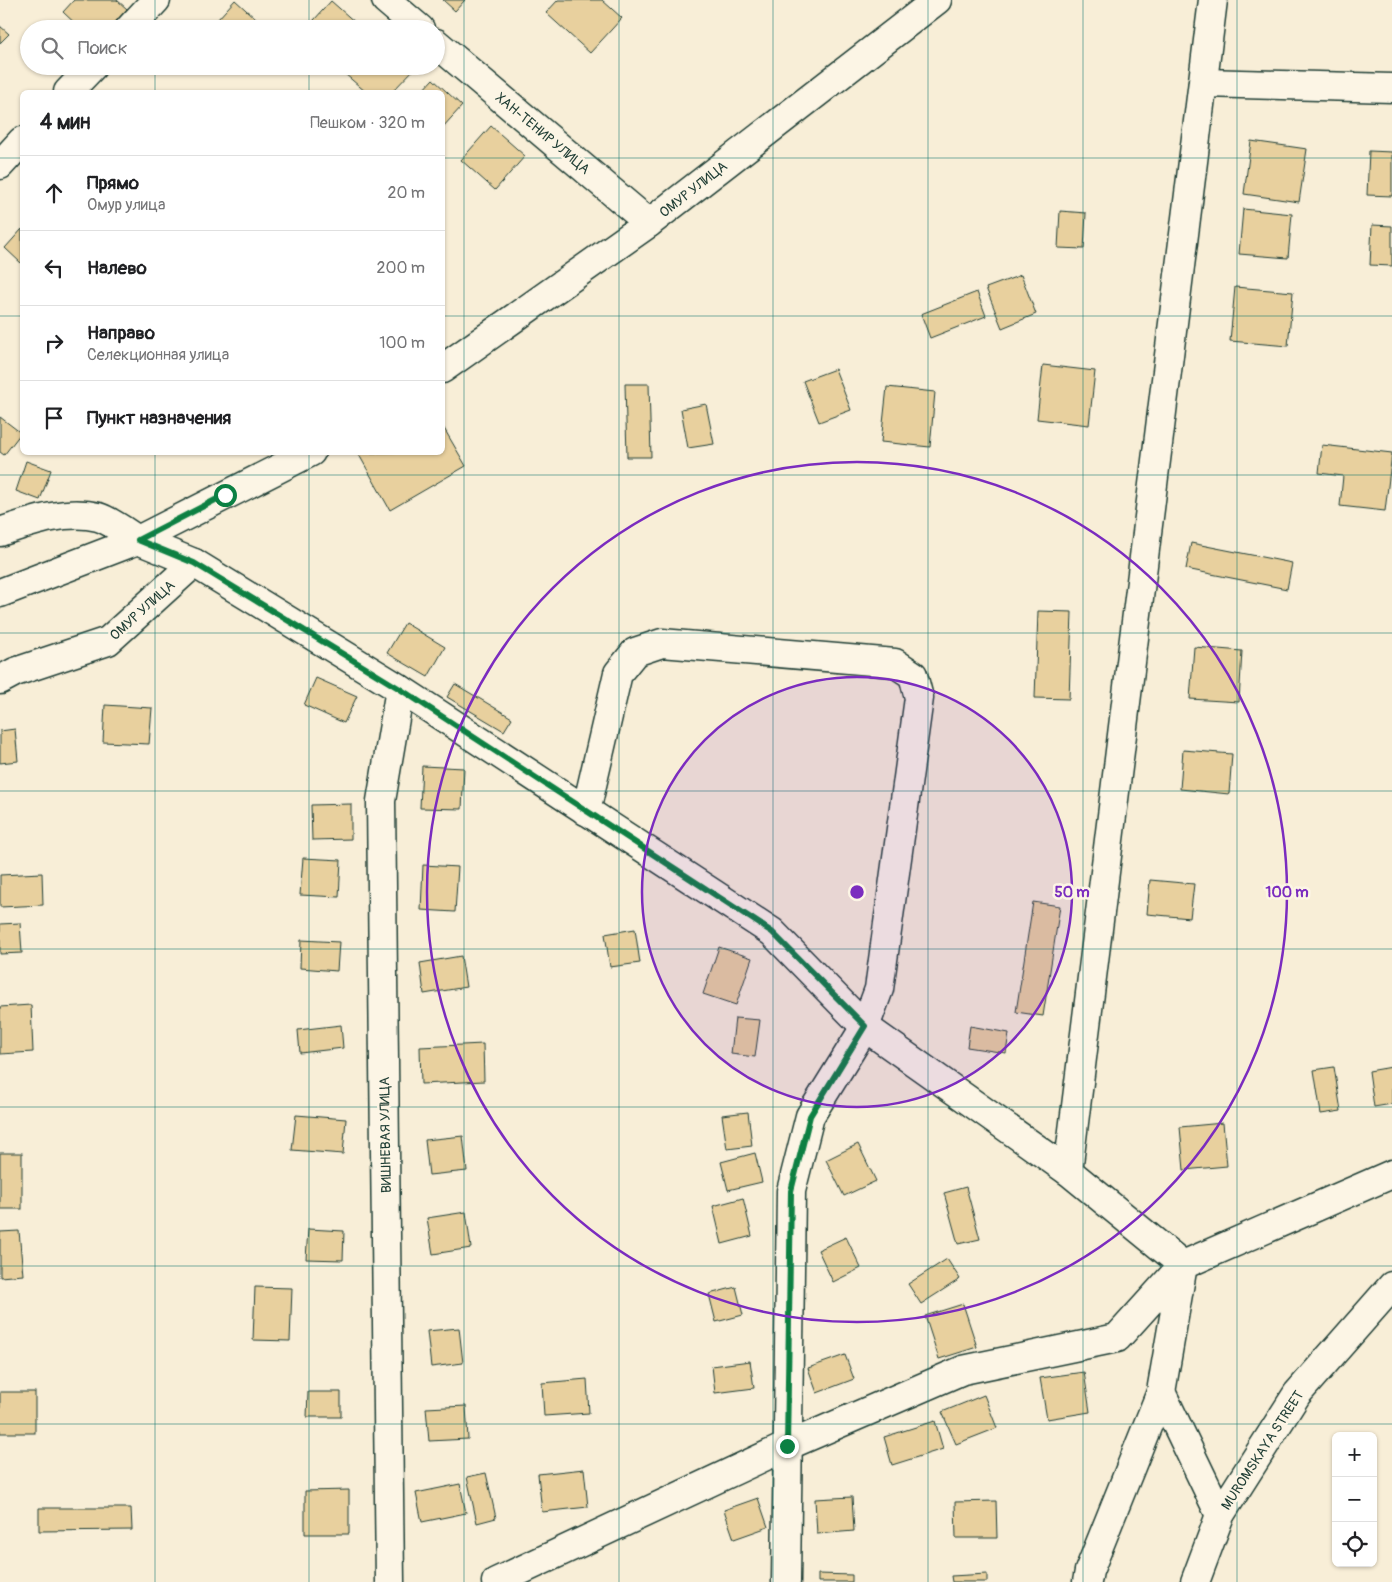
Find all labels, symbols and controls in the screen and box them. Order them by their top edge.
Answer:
search box [20,20,445,75]
icon: search [38,34,66,62]
text: Поиск [78,36,128,60]
street label: ХАН-ТЕНИР УЛИЦА [492,89,593,178]
text: 4 мин [40,109,90,136]
text: Пешком · 320 m [310,113,425,133]
street label: ОМУР УЛИЦА [656,158,731,221]
text: Прямо [87,171,139,195]
icon: ahead [40,179,68,207]
text: 20 m [387,183,425,203]
text: Омур улица [87,195,165,215]
icon: left [40,254,68,282]
text: Налево [87,256,147,280]
text: 200 m [377,258,425,278]
text: Направо [87,321,155,345]
icon: right [40,329,68,357]
text: 100 m [379,333,425,353]
text: Селекционная улица [87,345,229,365]
icon: arrive [40,404,68,432]
text: Пункт назначения [87,406,231,430]
route start [214,484,237,507]
street label: ОМУР УЛИЦА [106,577,178,644]
centre of rings [848,883,866,901]
text: 50 m [1055,883,1089,902]
text: 100 m [1266,883,1308,902]
street label: ВИШНЕВАЯ УЛИЦА [376,1077,395,1193]
street label: MUROMSKAYA STREET [1218,1387,1307,1513]
map controls [1332,1432,1377,1567]
button: + [1332,1432,1377,1477]
route end [776,1435,799,1458]
button: − [1332,1477,1377,1522]
button: locate [1332,1522,1377,1567]

